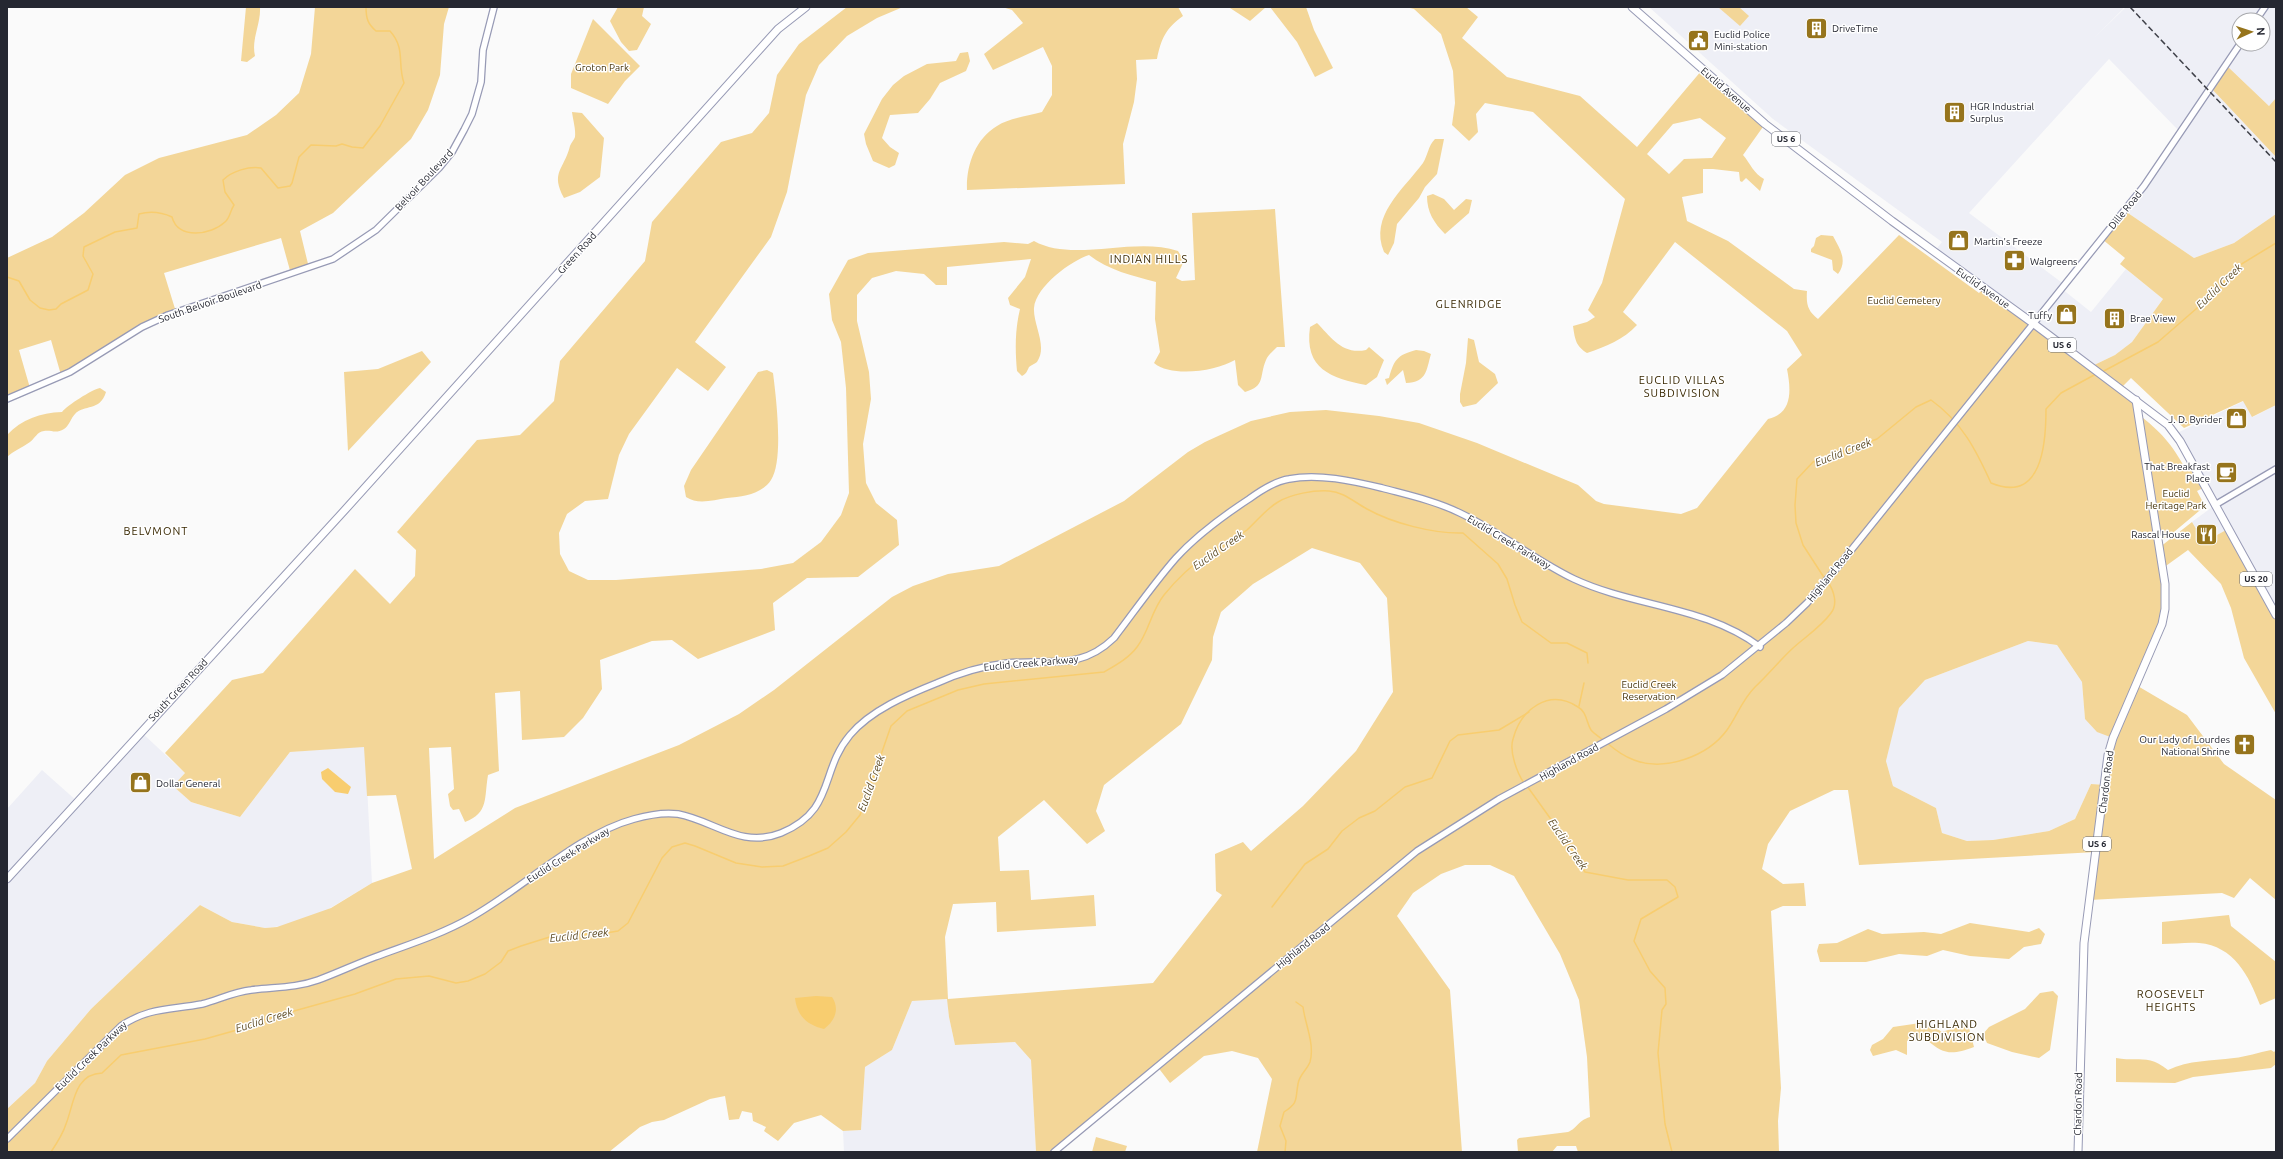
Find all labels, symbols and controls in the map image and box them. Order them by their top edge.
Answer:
north arrow [2231,12,2271,52]
building icon: DriveTime [1803,15,1829,41]
place label: DriveTime [1832,23,1878,34]
public building icon: Euclid Police Mini-station [1685,27,1711,53]
text: N [2255,27,2267,36]
place label: Euclid Police Mini-station [1714,29,1770,52]
park label: Groton Park [575,62,629,73]
street label: Euclid Avenue [1699,65,1753,115]
building icon: HGR Industrial Surplus [1941,99,1967,125]
place label: HGR Industrial Surplus [1970,101,2035,124]
road number: US 6 [1772,132,1800,146]
street label: Belvoir Boulevard [393,147,455,213]
street label: Dille Road [2106,189,2144,231]
shop icon: Martin's Freeze [1946,228,1972,254]
street label: Green Road [555,230,599,276]
place label: Martin's Freeze [1974,236,2042,247]
pharmacy icon: Walgreens [2001,248,2027,274]
district label: INDIAN HILLS [1110,253,1188,265]
place label: Walgreens [2030,256,2077,267]
water label: Euclid Creek [2193,261,2245,311]
street label: Euclid Avenue [1954,265,2012,311]
street label: South Belvoir Boulevard [157,279,263,325]
park label: Euclid Cemetery [1867,295,1941,306]
district label: GLENRIDGE [1436,298,1502,310]
shop icon: Tuffy [2054,302,2080,328]
building icon: Brae View [2102,305,2128,331]
place label: Tuffy [2028,310,2052,321]
place label: Brae View [2130,313,2176,324]
road number: US 6 [2048,338,2076,352]
district label: EUCLID VILLAS SUBDIVISION [1639,374,1725,399]
shop icon: J. D. Byrider [2224,406,2250,432]
place label: J. D. Byrider [2168,414,2222,425]
water label: Euclid Creek [1813,436,1873,468]
cafe icon: That Breakfast Place [2213,459,2239,485]
place label: That Breakfast Place [2144,461,2210,484]
park label: Euclid Heritage Park [2145,488,2207,511]
street label: Euclid Creek Parkway [1465,513,1553,571]
restaurant icon: Rascal House [2193,521,2219,547]
district label: BELVMONT [124,525,188,537]
water label: Euclid Creek [1190,528,1246,572]
place label: Rascal House [2131,529,2190,540]
street label: Highland Road [1805,546,1855,604]
road number: US 20 [2240,572,2272,586]
street label: Euclid Creek Parkway [983,653,1079,673]
street label: South Green Road [146,656,210,723]
park label: Euclid Creek Reservation [1621,679,1677,702]
church icon: Our Lady of Lourdes National Shrine [2232,732,2258,758]
place label: Our Lady of Lourdes National Shrine [2139,734,2230,757]
street label: Highland Road [1538,741,1600,783]
street label: Chardon Road [2097,750,2115,814]
water label: Euclid Creek [855,753,887,813]
shop icon: Dollar General [128,770,154,796]
place label: Dollar General [156,778,221,789]
water label: Euclid Creek [1546,816,1590,872]
street label: Euclid Creek Parkway [525,825,611,885]
road number: US 6 [2083,837,2111,851]
street label: Highland Road [1274,921,1332,971]
water label: Euclid Creek [549,926,610,944]
district label: ROOSEVELT HEIGHTS [2137,988,2205,1013]
water label: Euclid Creek [234,1005,294,1034]
district label: HIGHLAND SUBDIVISION [1909,1018,1985,1043]
street label: Euclid Creek Parkway [53,1019,129,1093]
street label: Chardon Road [2072,1072,2084,1136]

